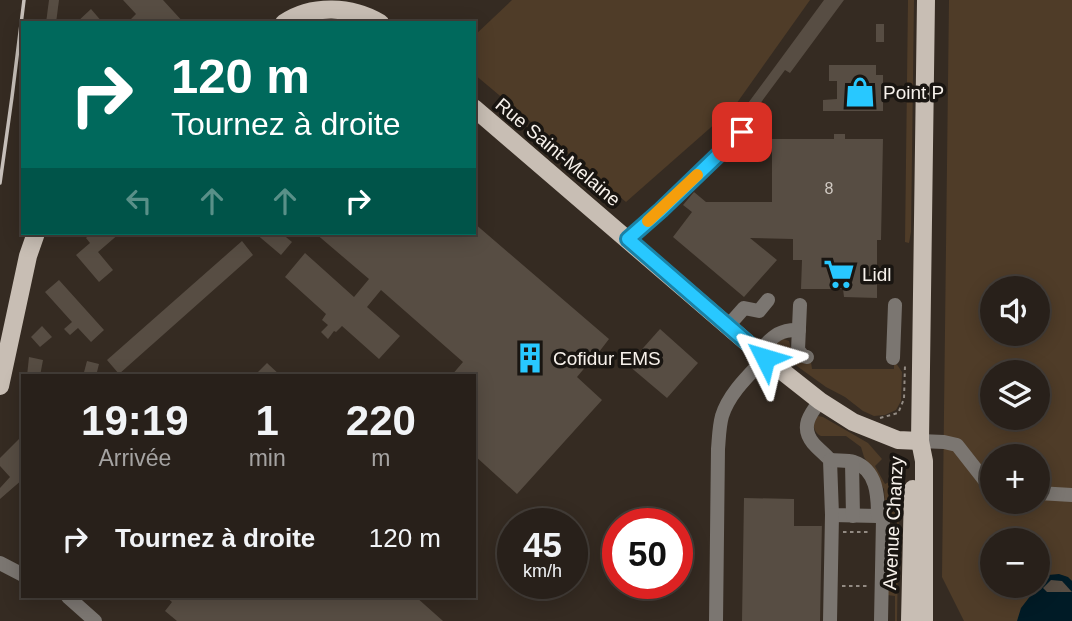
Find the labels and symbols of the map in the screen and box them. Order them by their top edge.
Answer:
shop icon: Point P [843,75,877,109]
place label: Point P [883,82,944,103]
street label: Rue Saint-Melaine [491,94,625,210]
pin [712,102,772,162]
house number: 8 [825,180,834,197]
supermarket icon: Lidl [822,257,856,291]
place label: Lidl [862,264,892,285]
position arrow [728,321,802,395]
building icon: Cofidur EMS [513,341,547,375]
place label: Cofidur EMS [553,348,661,369]
street label: Avenue Chanzy [879,455,907,590]
speed limit sign: 50 [602,508,693,599]

